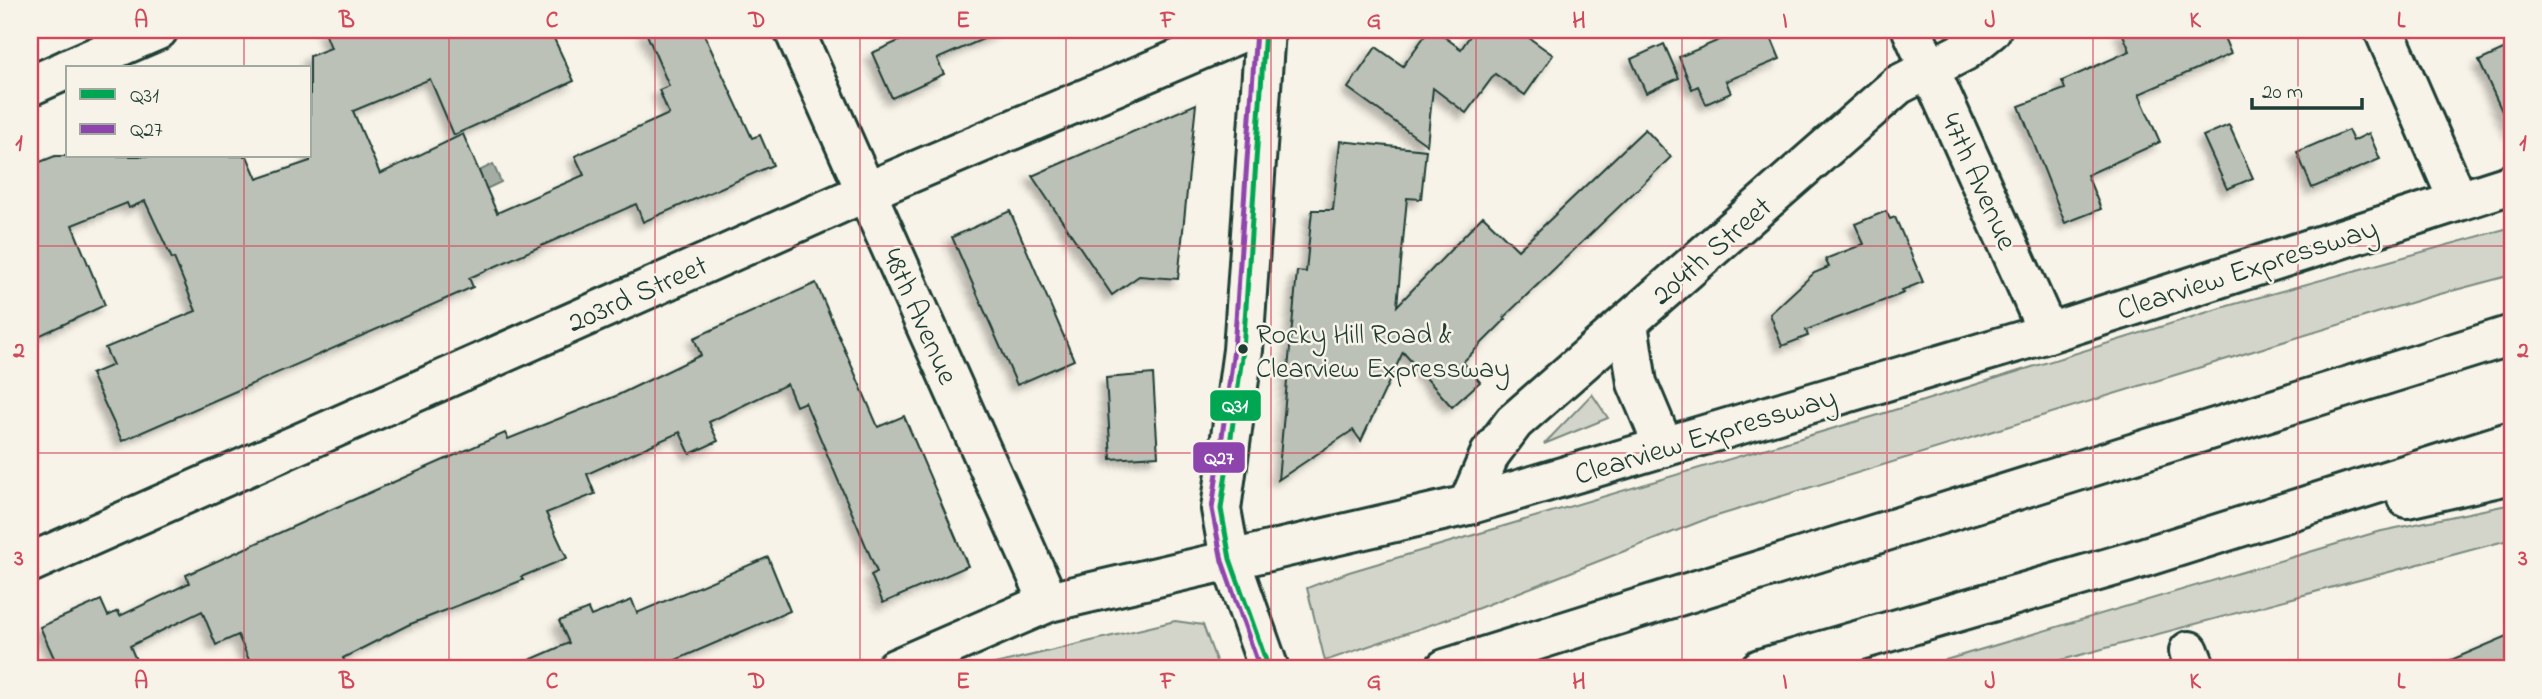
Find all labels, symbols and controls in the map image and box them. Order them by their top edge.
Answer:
text: A [134,5,148,38]
text: B [338,5,355,38]
text: C [546,5,559,38]
text: D [748,5,765,38]
text: E [956,5,970,38]
text: F [1160,5,1176,38]
text: G [1367,5,1381,38]
text: H [1572,5,1586,38]
text: I [1782,5,1788,38]
text: J [1984,5,1996,38]
text: K [2189,5,2201,38]
text: L [2397,5,2406,38]
legend [66,66,312,158]
scale bar [2252,66,2362,110]
text: 20 m [2262,78,2303,108]
text: Q31 [130,82,159,112]
street label: 47th Avenue [1927,106,2027,258]
text: Q27 [130,116,163,146]
text: 1 [15,128,23,161]
text: 1 [2519,128,2527,161]
street label: 204th Street [1643,187,1783,317]
street label: Clearview Expressway [2112,208,2384,334]
street label: 48th Avenue [869,242,968,393]
street label: 203rd Street [561,245,715,346]
place label: Rocky Hill Road & Clearview Expressway [1256,316,1510,391]
text: 2 [12,335,25,368]
text: 2 [2516,335,2529,368]
marker: Rocky Hill Road & Clearview Expressway [1236,342,1250,356]
street label: Clearview Expressway [1569,377,1842,499]
line badge: Q31 [1209,389,1262,422]
text: Q31 [1222,394,1248,421]
line badge: Q27 [1192,441,1246,474]
text: Q27 [1204,446,1234,473]
text: 3 [13,543,24,576]
text: 3 [2517,543,2528,576]
text: A [134,666,148,699]
text: B [338,666,355,699]
text: C [546,666,559,699]
text: D [748,666,765,699]
text: E [956,666,970,699]
text: F [1160,666,1176,699]
text: G [1367,666,1381,699]
text: H [1572,666,1586,699]
text: I [1782,666,1788,699]
text: J [1984,666,1996,699]
text: K [2189,666,2201,699]
text: L [2397,666,2406,699]

